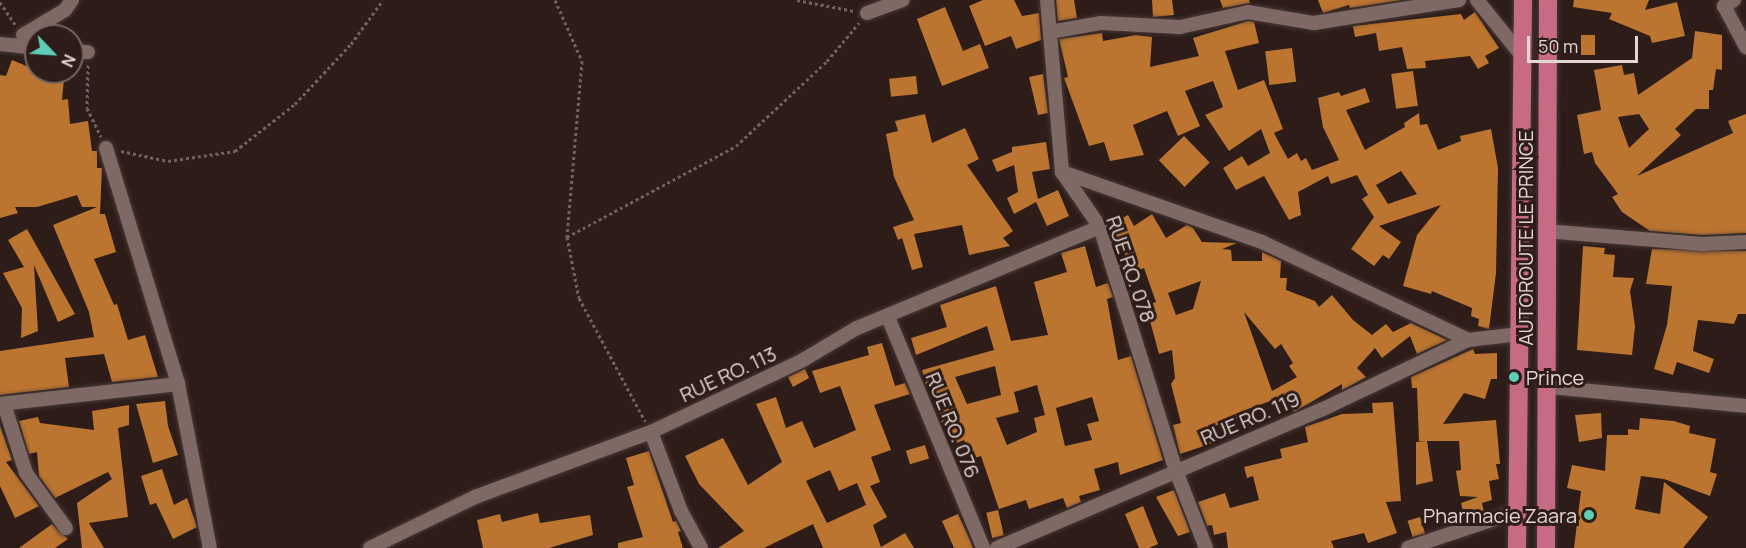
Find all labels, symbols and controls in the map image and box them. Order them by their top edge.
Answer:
north arrow [24,24,84,84]
scale bar [1530,24,1641,62]
text: 50 m [1538,34,1578,58]
text: N [56,51,81,71]
street label: AUTOROUTE LE PRINCE [1513,130,1537,346]
street label: RUE RO. 078 [1102,213,1160,325]
street label: RUE RO. 113 [676,341,780,407]
place label: Prince [1526,365,1584,389]
street label: RUE RO. 076 [921,369,985,481]
marker: Prince [1507,370,1521,384]
street label: RUE RO. 119 [1197,386,1303,450]
place label: Pharmacie Zaara [1423,503,1577,527]
marker: Pharmacie Zaara [1582,508,1596,522]

